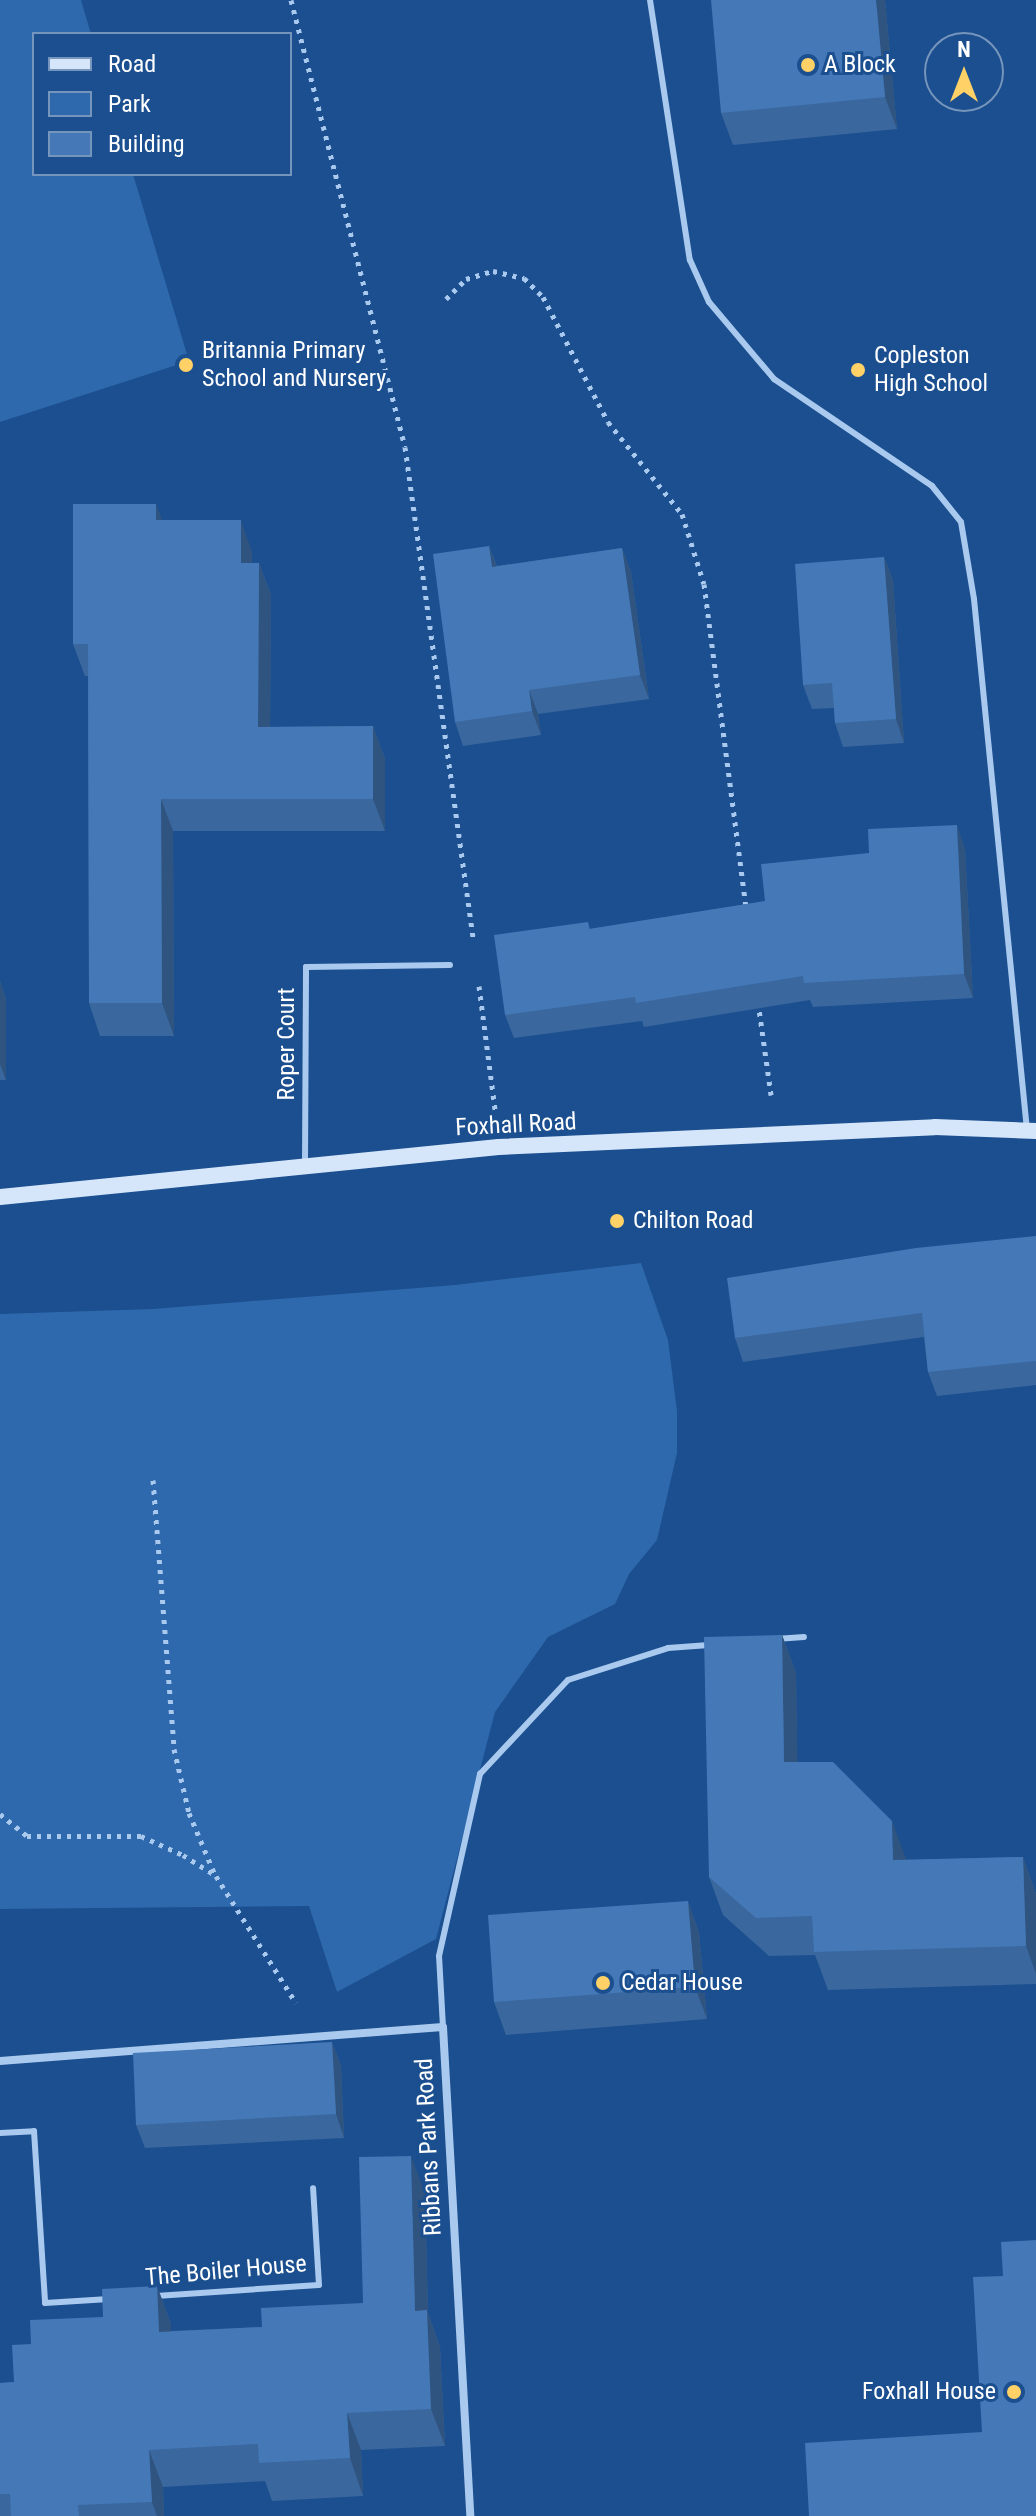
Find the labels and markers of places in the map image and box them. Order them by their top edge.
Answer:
place label: A Block [824,51,896,79]
marker: A Block [799,56,817,74]
place label: Britannia Primary School and Nursery [202,337,386,393]
place label: Copleston High School [874,342,988,398]
marker: Britannia Primary School and Nursery [177,356,195,374]
marker: Copleston High School [849,361,867,379]
place label: Chilton Road [633,1207,753,1235]
marker: Chilton Road [608,1212,626,1230]
place label: Cedar House [621,1969,743,1997]
marker: Cedar House [592,1972,614,1994]
place label: Foxhall House [862,2378,996,2406]
marker: Foxhall House [1003,2381,1025,2403]

